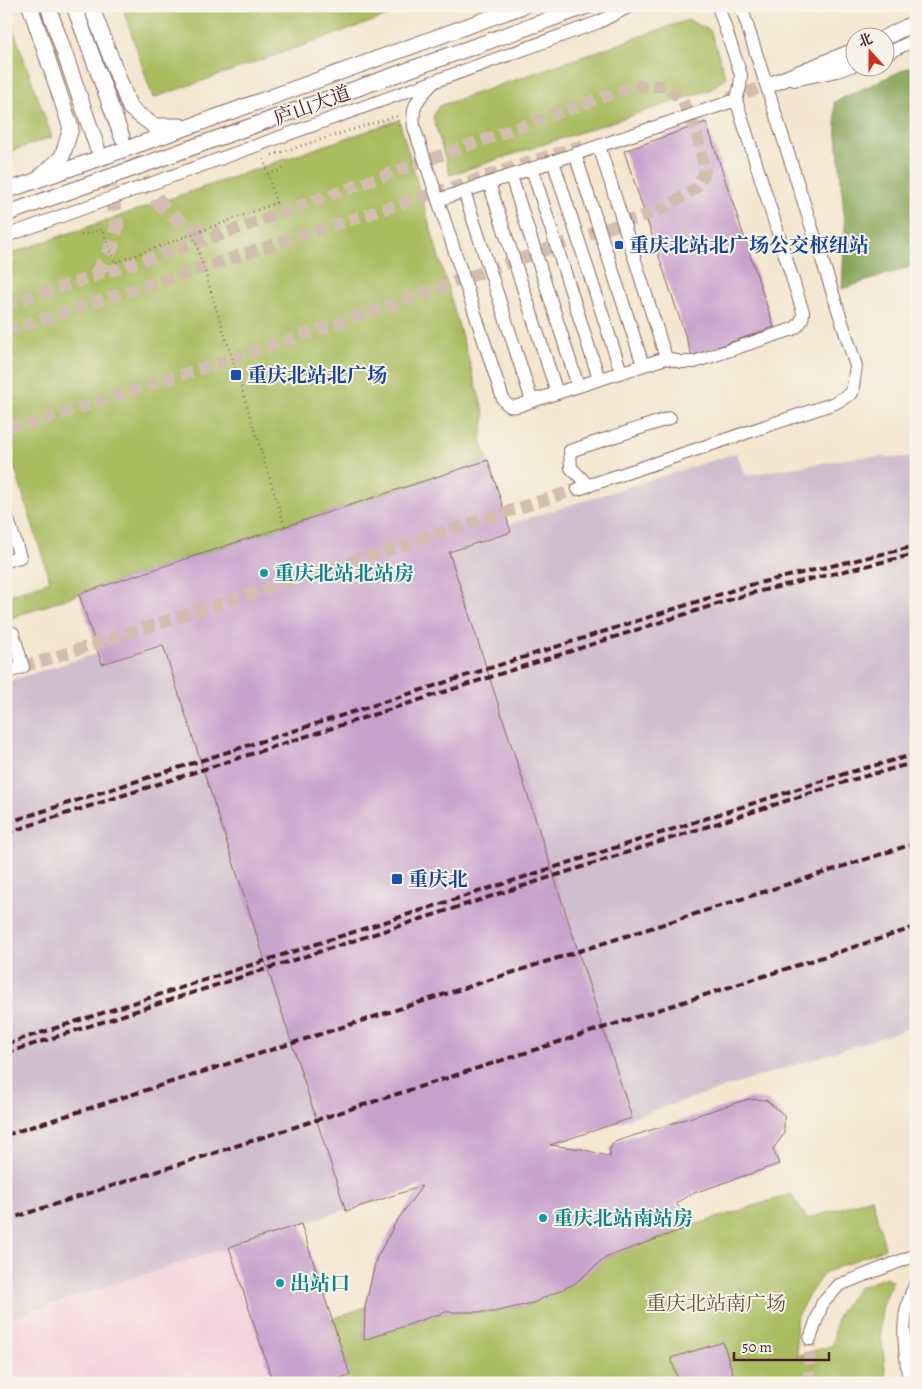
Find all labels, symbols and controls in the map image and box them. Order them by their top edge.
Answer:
north arrow [844,28,894,78]
text: 北 [856,29,875,52]
street label: 庐山大道 [270,79,354,132]
place label: 重庆北站北广场公交枢纽站 [629,232,869,259]
marker: 重庆北站北广场公交枢纽站 [613,239,625,251]
place label: 重庆北站北广场 [247,362,387,389]
marker: 重庆北站北广场 [229,368,243,382]
place label: 重庆北站北站房 [274,560,414,587]
marker: 重庆北站北站房 [258,567,270,579]
place label: 重庆北 [408,866,468,893]
marker: 重庆北 [390,872,404,886]
place label: 重庆北站南站房 [553,1205,693,1232]
marker: 重庆北站南站房 [537,1212,549,1224]
place label: 出站口 [290,1270,350,1297]
marker: 出站口 [274,1277,286,1289]
park label: 重庆北站南广场 [646,1290,786,1317]
scale bar [734,1329,830,1361]
text: 50 m [742,1337,772,1357]

